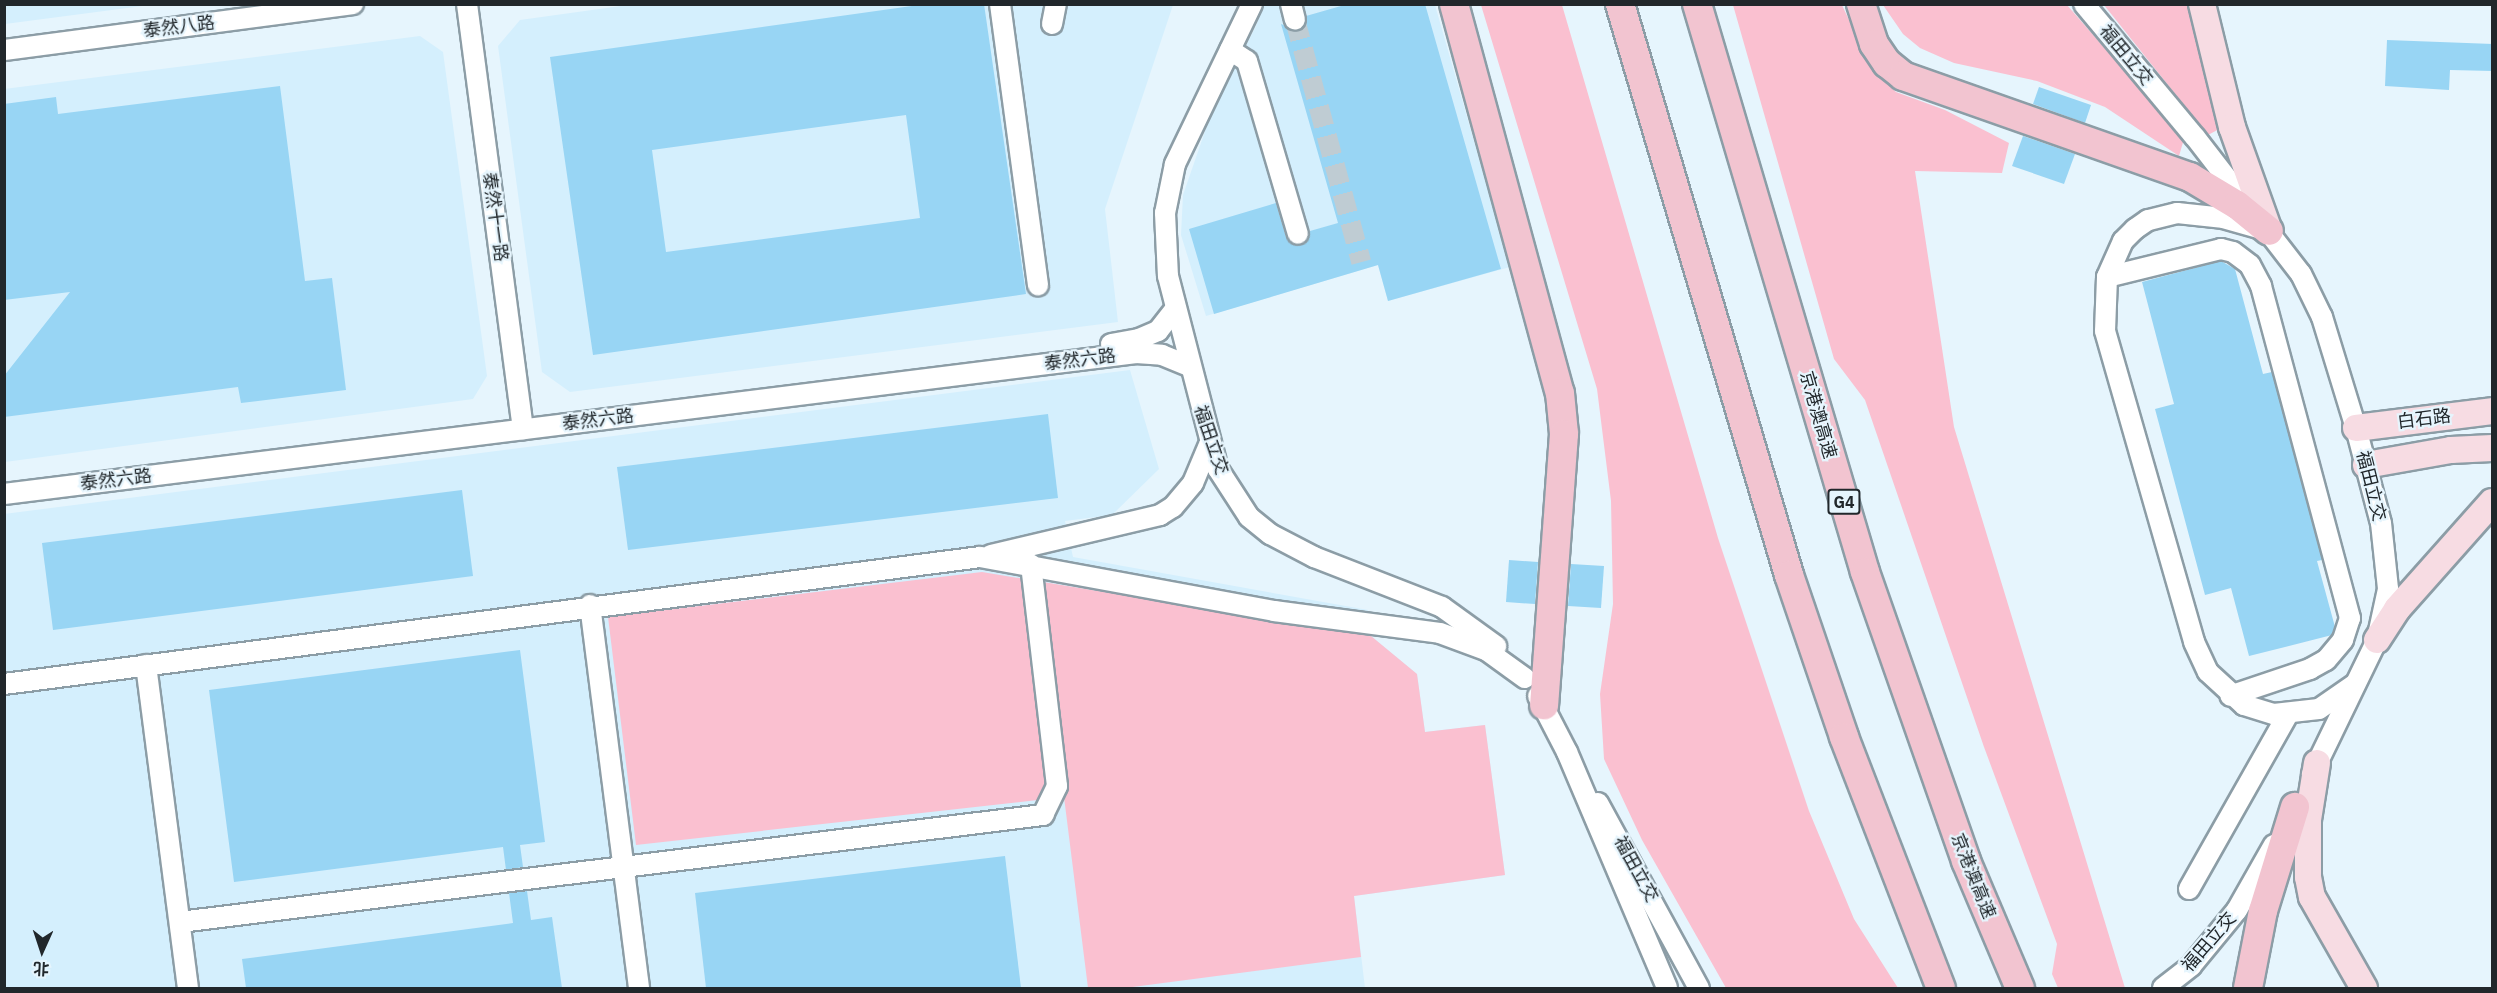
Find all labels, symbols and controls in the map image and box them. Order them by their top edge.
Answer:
street label: 泰然八路 [142,12,216,42]
street label: 福田立交 [2095,20,2157,90]
street label: 泰然十一路 [478,171,512,263]
street label: 泰然六路 [1043,345,1117,375]
street label: 京港澳高速 [1795,369,1841,461]
street label: 福田立交 [1189,402,1233,478]
street label: 泰然六路 [561,405,635,435]
street label: 白石路 [2396,405,2452,433]
street label: 福田立交 [2352,448,2390,524]
street label: 泰然六路 [79,465,153,495]
road number: G4 [1826,489,1862,515]
street label: 京港澳高速 [1946,830,2000,922]
street label: 福田立交 [1609,832,1663,906]
street label: 福田立交 [2177,908,2241,976]
north arrow [12,921,72,981]
text: 北 [33,959,50,979]

